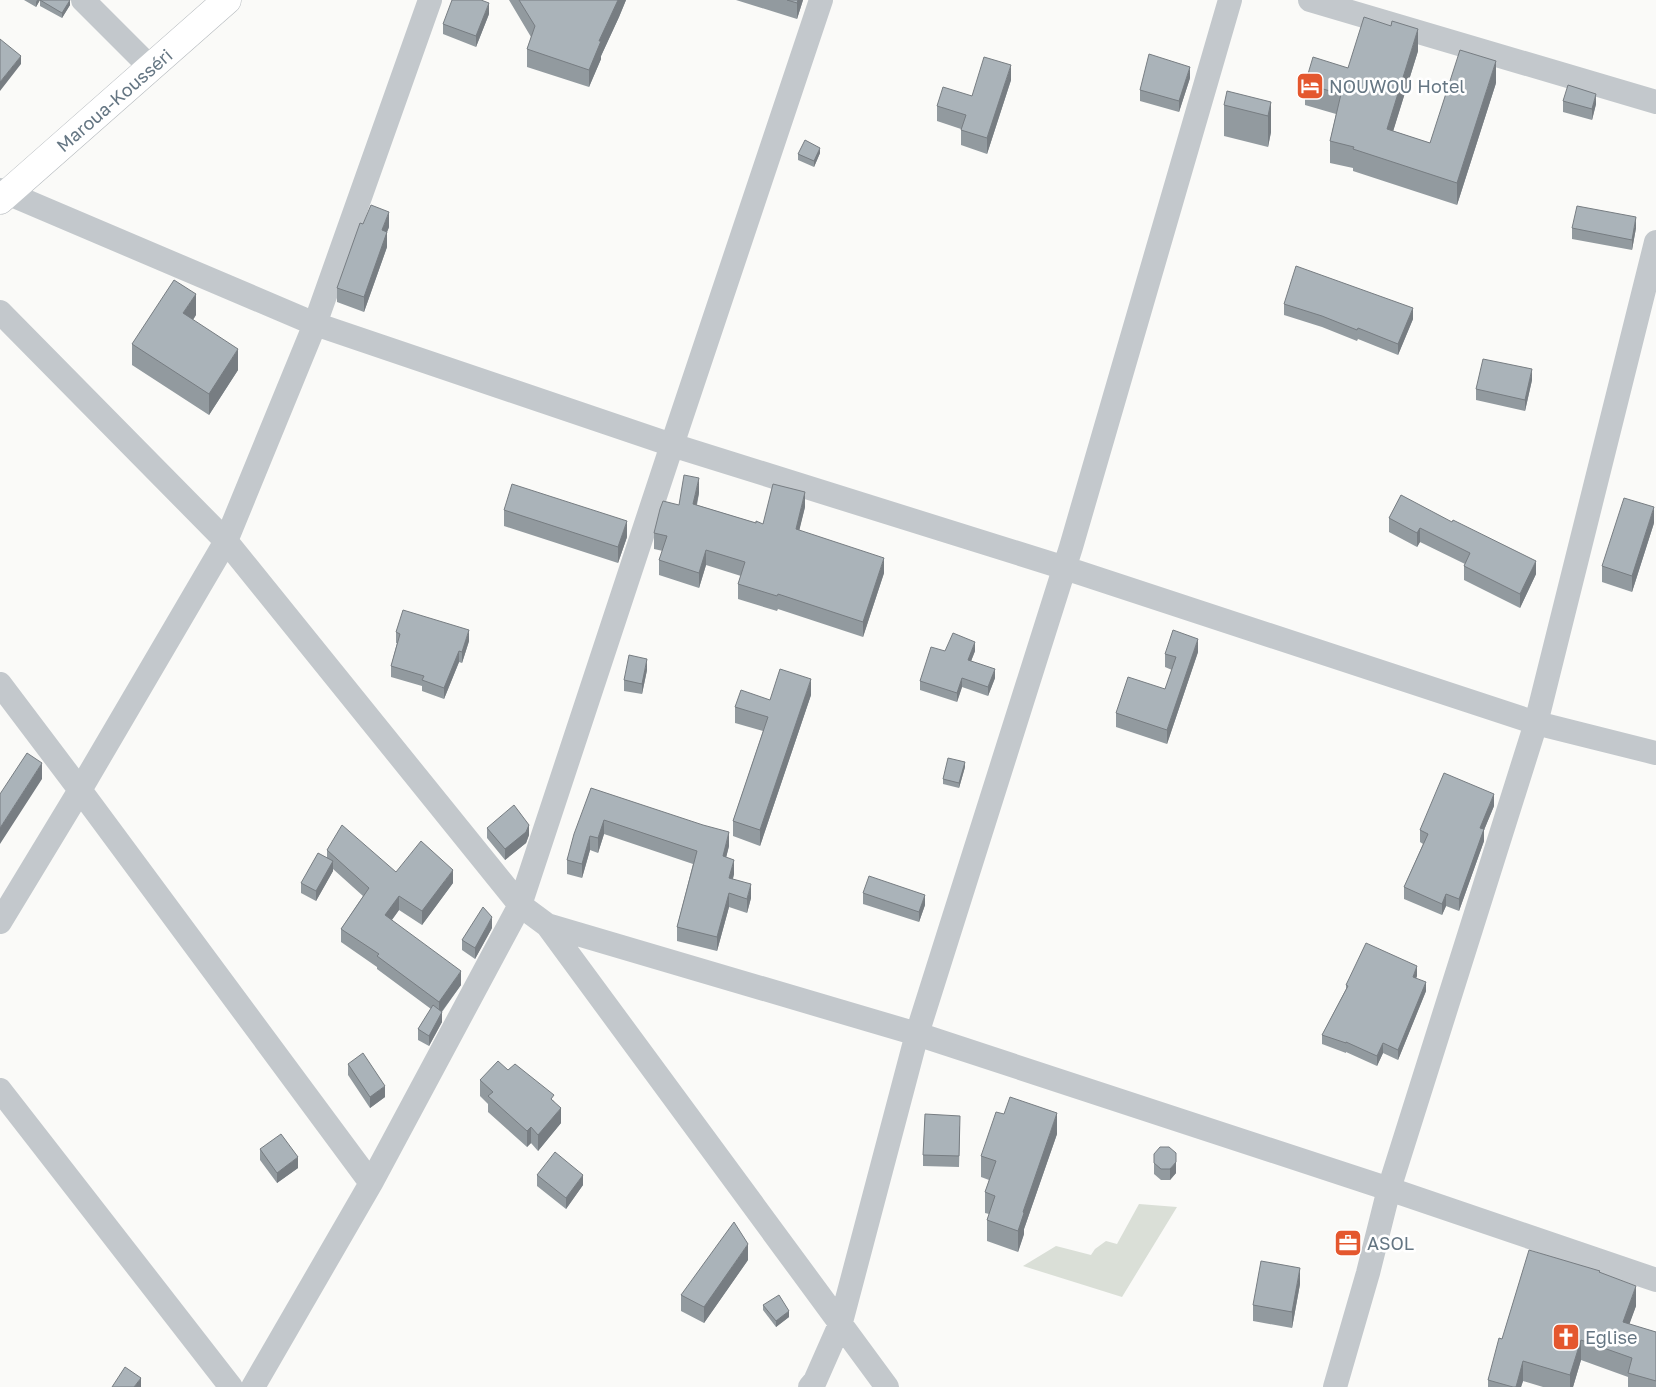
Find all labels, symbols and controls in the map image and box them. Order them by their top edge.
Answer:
street label: Maroua-Kousséri [52,44,176,156]
hotel icon: NOUWOU Hotel [1295,71,1325,101]
place label: NOUWOU Hotel [1329,75,1465,97]
office icon: ASOL [1333,1228,1363,1258]
place label: ASOL [1367,1232,1414,1254]
church icon: Eglise [1551,1322,1581,1352]
place label: Eglise [1585,1326,1637,1348]

